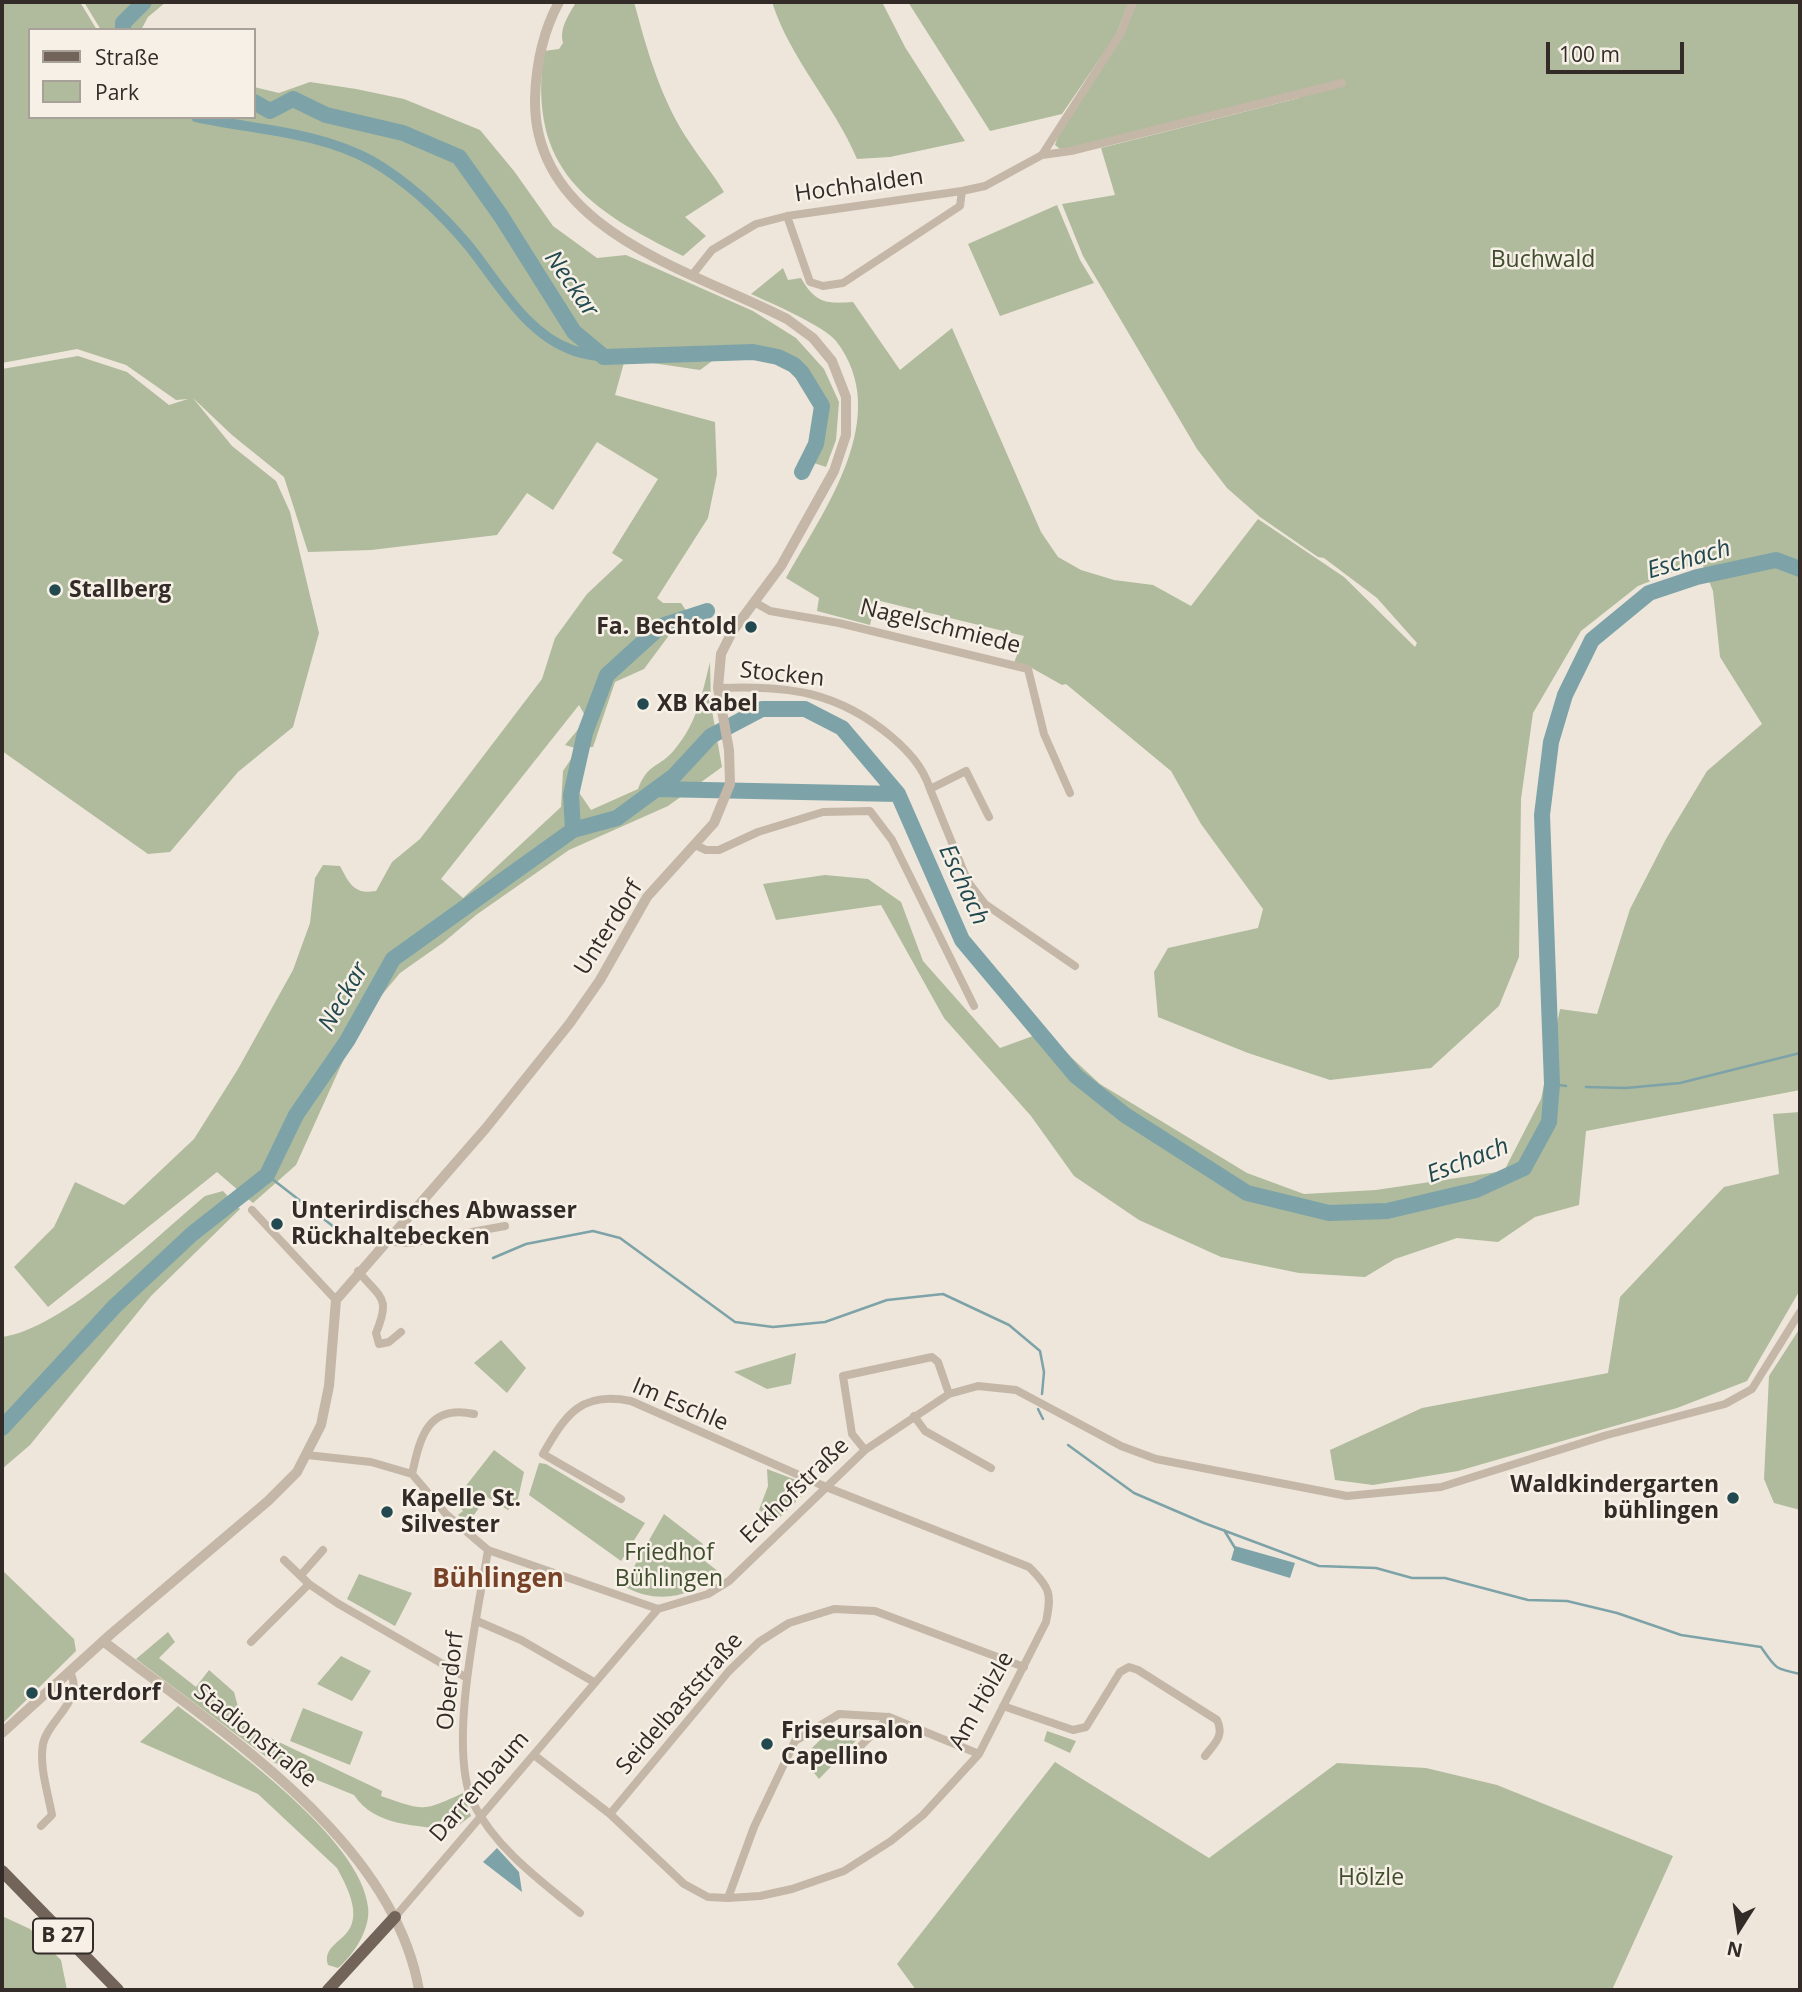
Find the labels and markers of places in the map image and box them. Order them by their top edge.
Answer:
place label: Stallberg [69,576,171,604]
marker: Stallberg [47,582,63,598]
place label: Fa. Bechtold [596,613,737,641]
marker: Fa. Bechtold [743,619,759,635]
place label: XB Kabel [657,690,758,718]
marker: XB Kabel [635,696,651,712]
place label: Unterirdisches Abwasser Rückhaltebecken [291,1197,577,1251]
marker: Unterirdisches Abwasser Rückhaltebecken [269,1216,285,1232]
place label: Waldkindergarten bühlingen [1510,1471,1719,1525]
place label: Kapelle St. Silvester [401,1485,521,1539]
marker: Waldkindergarten bühlingen [1725,1490,1741,1506]
marker: Kapelle St. Silvester [379,1504,395,1520]
place label: Unterdorf [46,1679,161,1707]
marker: Unterdorf [24,1685,40,1701]
place label: Friseursalon Capellino [781,1717,923,1771]
marker: Friseursalon Capellino [759,1736,775,1752]

